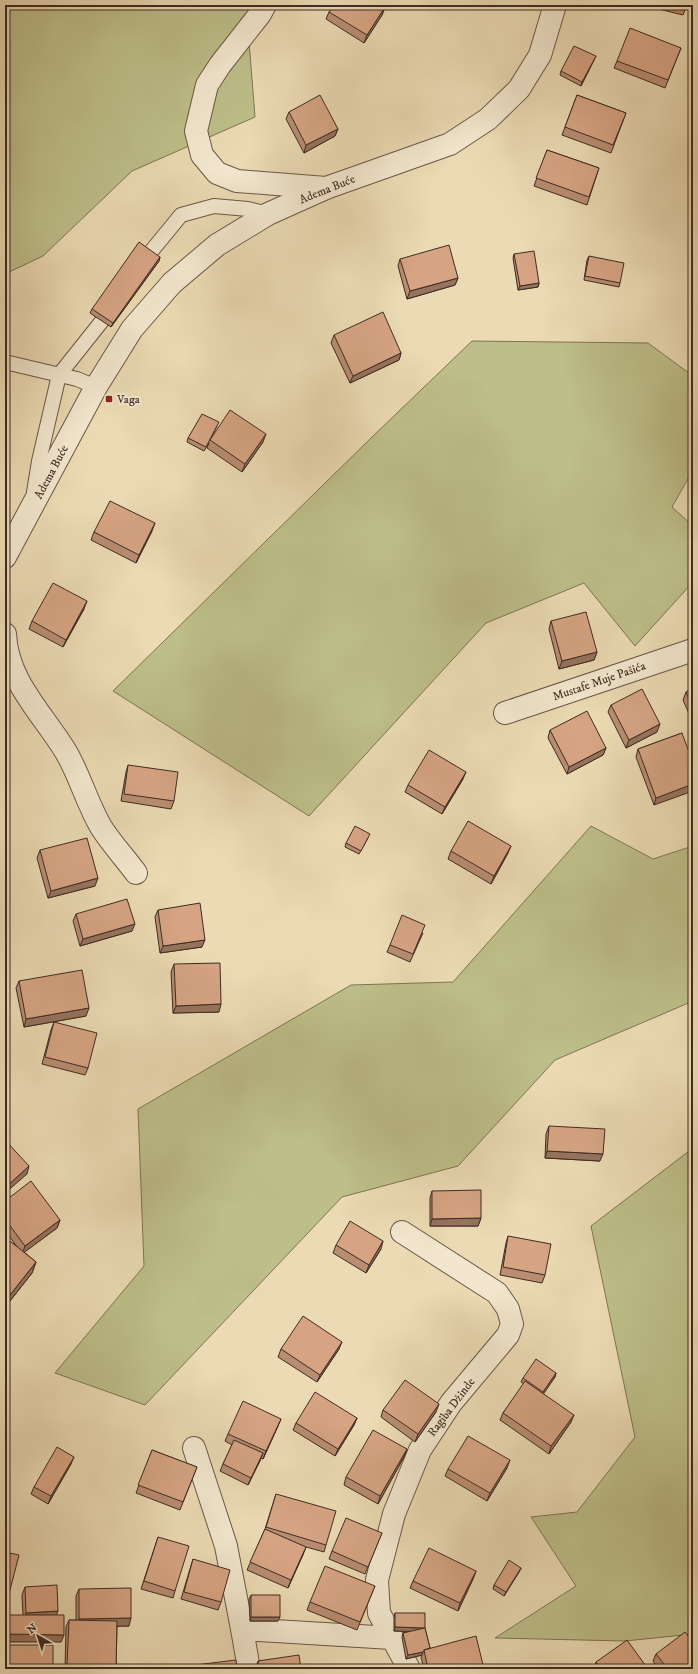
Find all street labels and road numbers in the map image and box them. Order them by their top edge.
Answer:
street label: Adema Buće [297,171,357,207]
street label: Adema Buće [31,443,72,502]
street label: Mustafe Muje Pašića [551,658,648,704]
street label: Ragiba Džinde [424,1375,478,1440]

